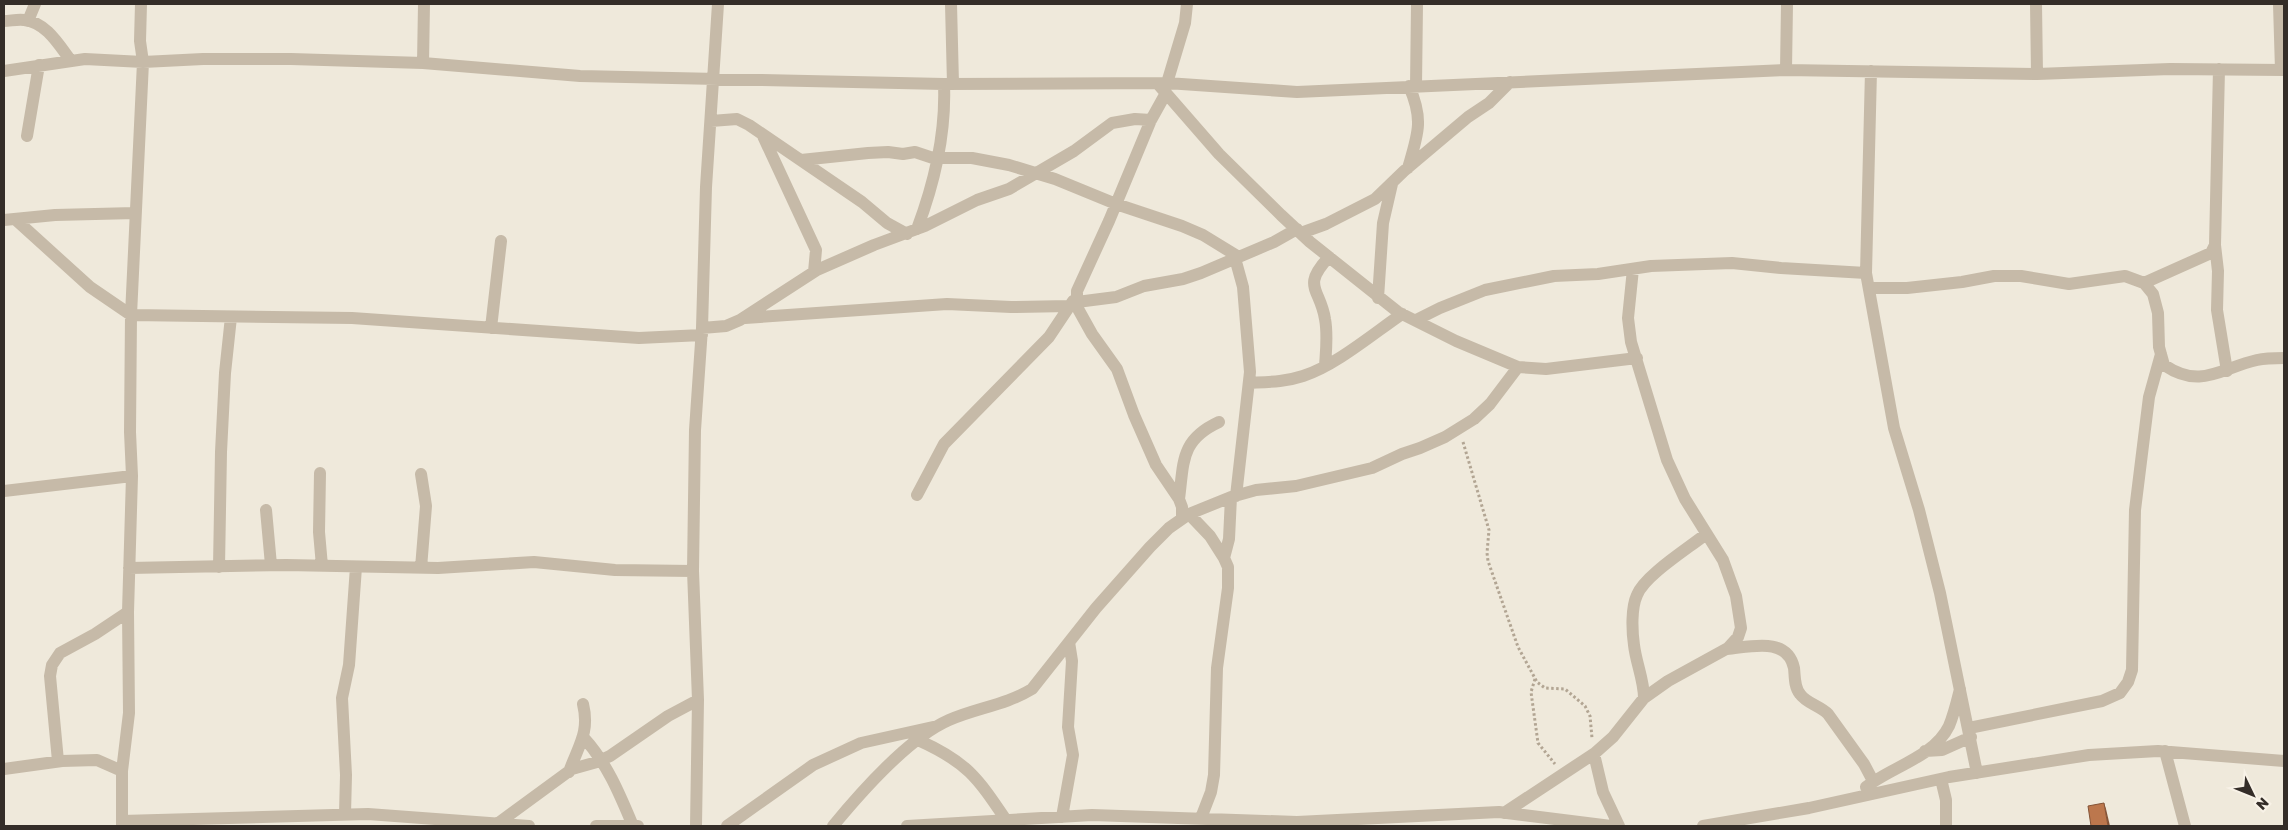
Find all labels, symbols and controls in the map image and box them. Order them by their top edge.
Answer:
north arrow [2228,770,2278,820]
text: N [2253,795,2273,814]

